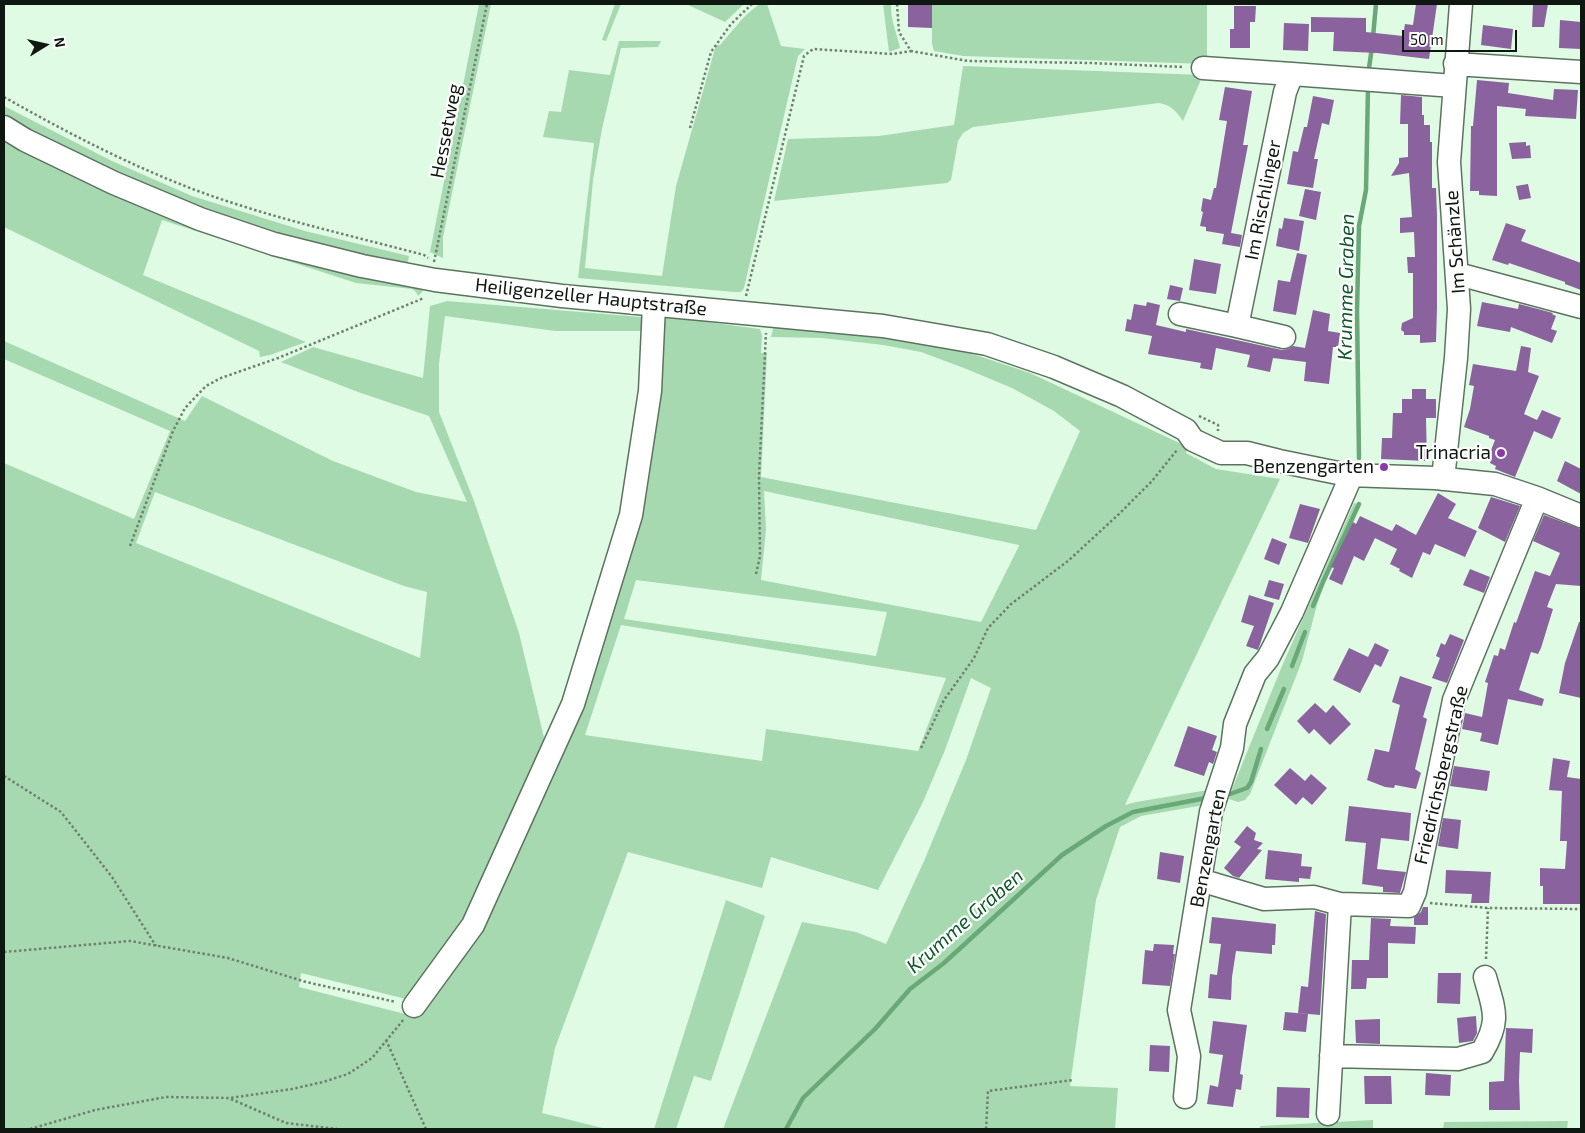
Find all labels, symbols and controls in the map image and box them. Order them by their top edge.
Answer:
north arrow [20,20,70,70]
scale bar [1405,20,1520,52]
text: 50 m [1410,30,1444,48]
text: N [51,36,70,49]
street label: Hessetweg [426,82,466,180]
street label: Im Rischlinger [1240,138,1286,262]
street label: Im Schänzle [1440,189,1470,295]
water label: Krumme Graben [1333,213,1359,361]
street label: Heiligenzeller Hauptstraße [474,273,708,321]
place label: Trinacria [1416,442,1491,464]
marker: Trinacria [1495,447,1507,459]
place label: Benzengarten [1253,456,1374,478]
marker: Benzengarten [1378,461,1390,473]
street label: Friedrichsbergstraße [1409,683,1473,867]
street label: Benzengarten [1185,786,1231,910]
water label: Krumme Graben [902,864,1028,978]

